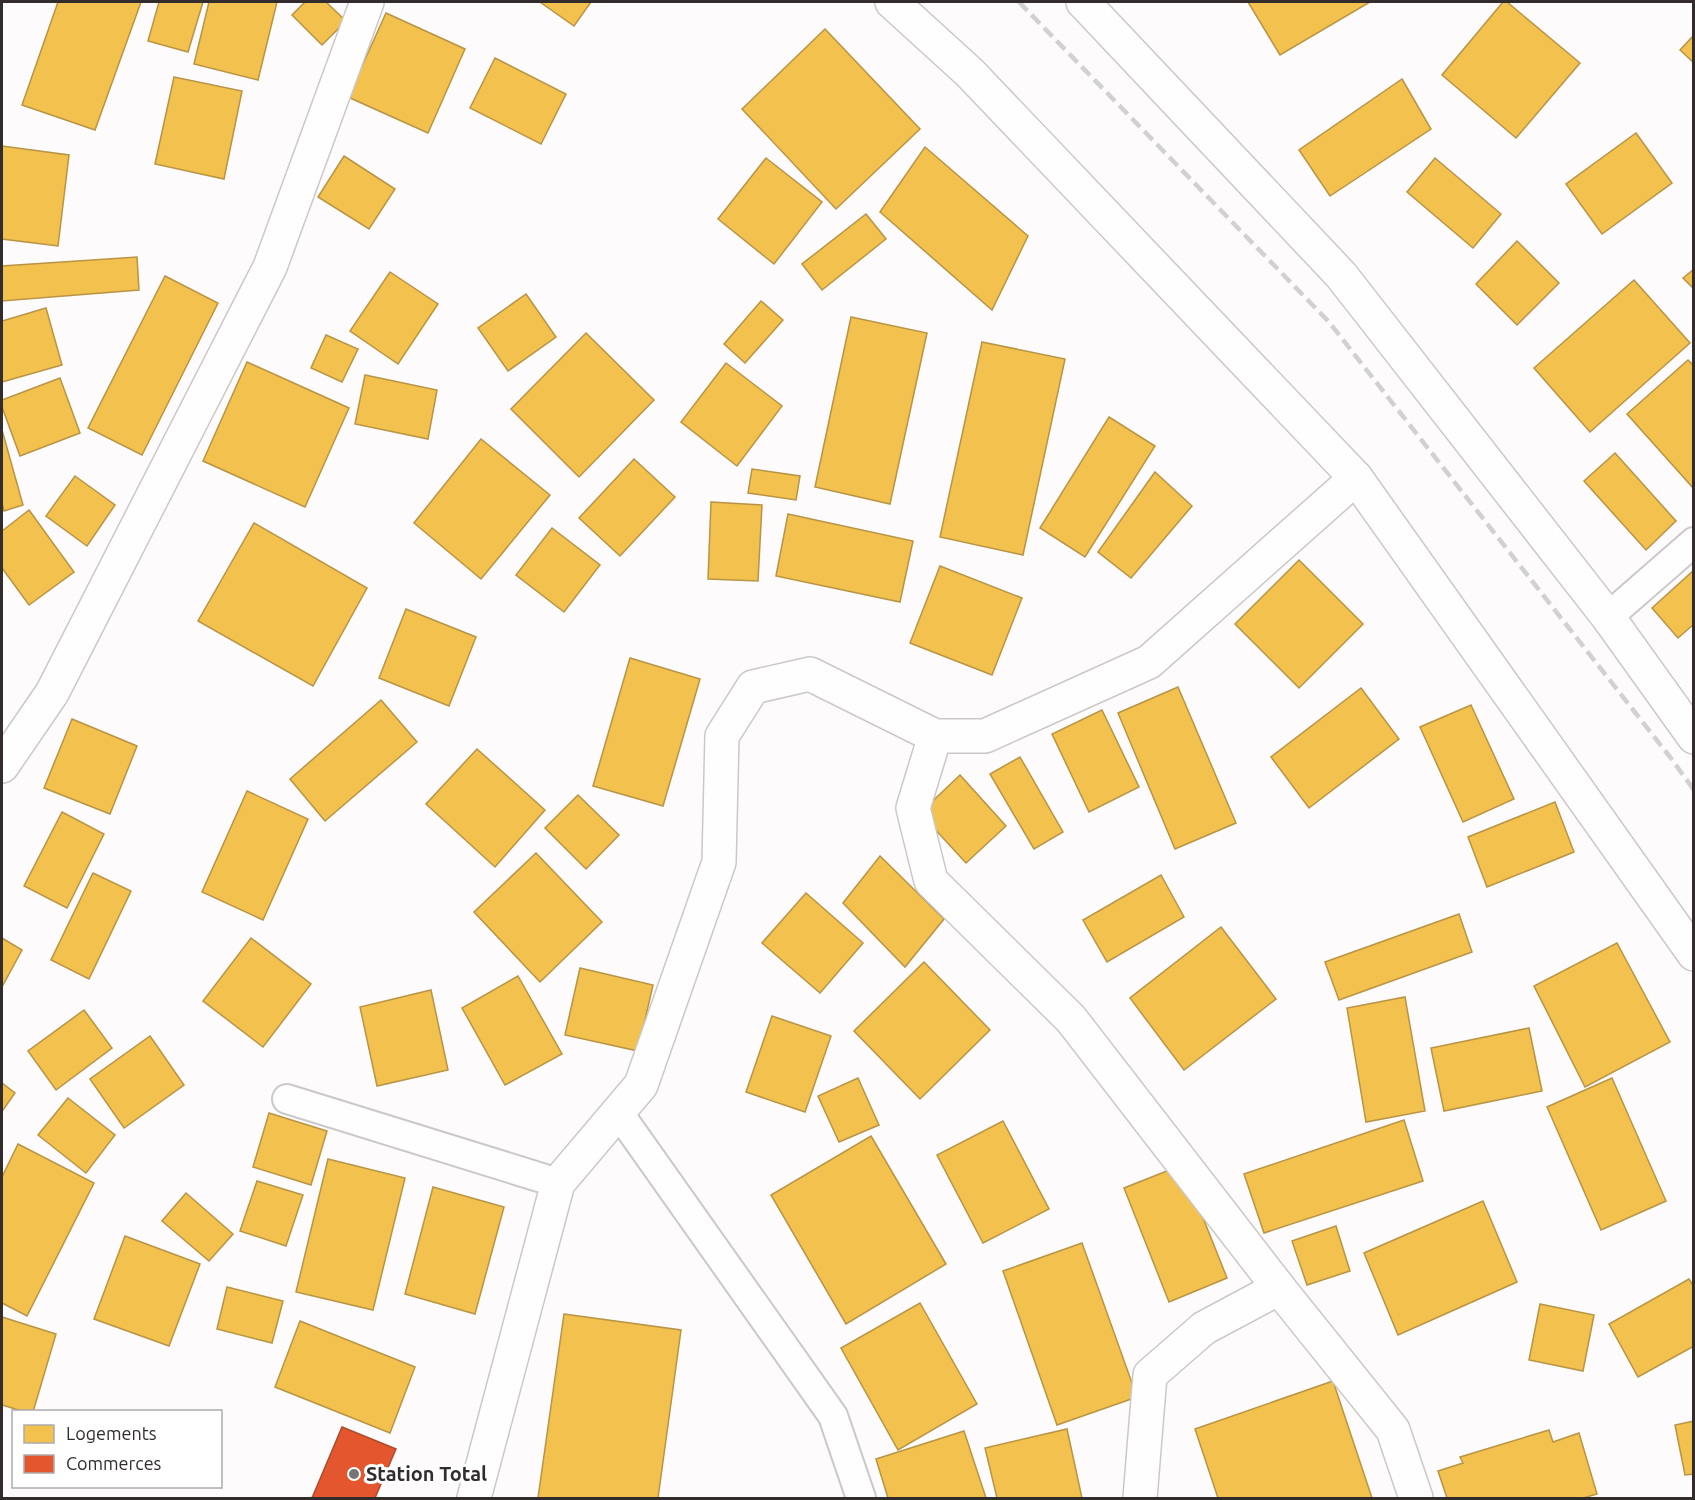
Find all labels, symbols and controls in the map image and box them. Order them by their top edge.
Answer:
legend [12,1410,222,1488]
text: Logements [66,1423,157,1443]
text: Commerces [66,1453,162,1473]
place label: Station Total [366,1462,487,1485]
marker: Station Total [347,1467,361,1481]

